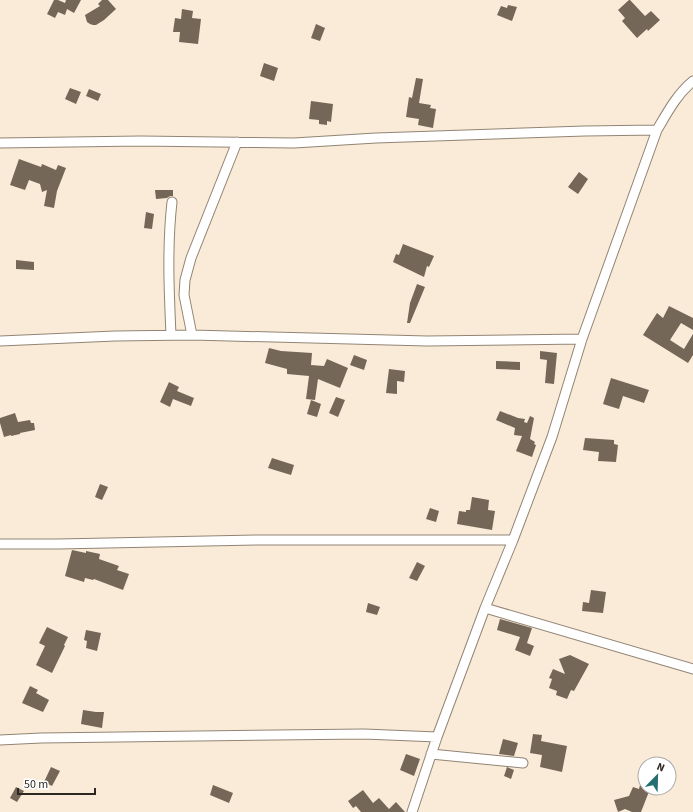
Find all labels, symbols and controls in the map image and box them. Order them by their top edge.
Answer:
north arrow [637,756,677,796]
text: N [654,759,667,776]
scale bar [18,770,95,796]
text: 50 m [24,776,48,793]

